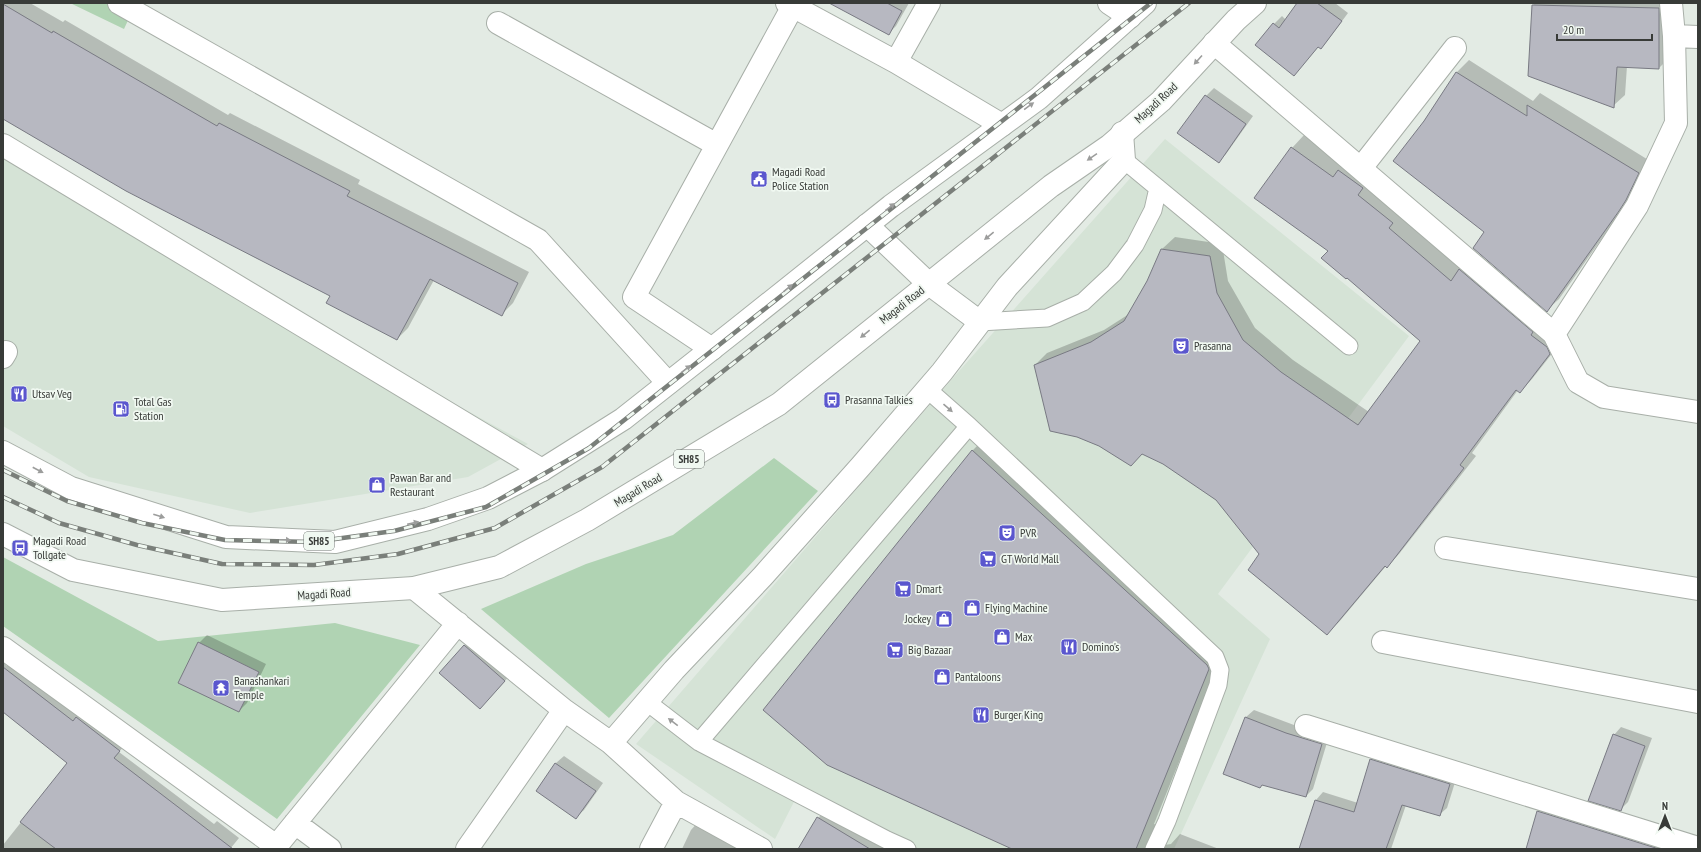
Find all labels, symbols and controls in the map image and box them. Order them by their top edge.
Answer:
scale bar [1557,16,1652,42]
text: 20 m [1563,22,1584,37]
one-way arrow [1194,56,1203,65]
street label: Magadi Road [1131,79,1180,126]
one-way arrow [1023,102,1034,110]
one-way arrow [1087,153,1097,161]
place label: Magadi Road Police Station [772,164,829,193]
public building icon: Magadi Road Police Station [749,169,769,189]
one-way arrow [884,203,895,211]
one-way arrow [984,232,994,241]
street label: Magadi Road [876,282,927,327]
one-way arrow [783,284,794,293]
one-way arrow [859,330,870,338]
theatre icon: Prasanna [1171,336,1191,356]
place label: Prasanna [1194,338,1232,353]
one-way arrow [681,364,692,373]
restaurant icon: Utsav Veg [9,384,29,404]
place label: Utsav Veg [32,386,72,401]
bus stop icon: Prasanna Talkies [822,390,842,410]
place label: Prasanna Talkies [845,392,913,407]
place label: Total Gas Station [134,394,172,423]
fuel station icon: Total Gas Station [111,399,131,419]
one-way arrow [943,403,953,412]
road number: SH85 [674,450,704,468]
one-way arrow [32,467,43,473]
street label: Magadi Road [611,469,664,510]
place label: Pawan Bar and Restaurant [390,470,451,499]
shop icon: Pawan Bar and Restaurant [367,475,387,495]
one-way arrow [153,513,165,519]
one-way arrow [407,520,419,526]
theatre icon: PVR [997,523,1017,543]
place label: PVR [1020,525,1037,540]
road number: SH85 [304,532,334,550]
place label: Magadi Road Tollgate [33,533,86,562]
one-way arrow [279,536,291,543]
bus stop icon: Magadi Road Tollgate [10,538,30,558]
supermarket icon: GT World Mall [978,549,998,569]
place label: GT World Mall [1001,551,1059,566]
supermarket icon: Dmart [893,579,913,599]
place label: Dmart [916,581,942,596]
street label: Magadi Road [297,584,351,603]
shop icon: Flying Machine [962,598,982,618]
place label: Flying Machine [985,600,1048,615]
shop icon: Jockey [934,609,954,629]
place label: Jockey [904,611,931,626]
shop icon: Max [992,627,1012,647]
place label: Max [1015,629,1032,644]
restaurant icon: Domino's [1059,637,1079,657]
place label: Domino's [1082,639,1119,654]
supermarket icon: Big Bazaar [885,640,905,660]
place label: Big Bazaar [908,642,952,657]
shop icon: Pantaloons [932,667,952,687]
place label: Pantaloons [955,669,1001,684]
place label: Banashankari Temple [234,673,289,702]
temple icon: Banashankari Temple [211,678,231,698]
restaurant icon: Burger King [971,705,991,725]
place label: Burger King [994,707,1043,722]
one-way arrow [667,718,678,727]
north arrow [1645,796,1685,836]
text: N [1662,799,1668,813]

